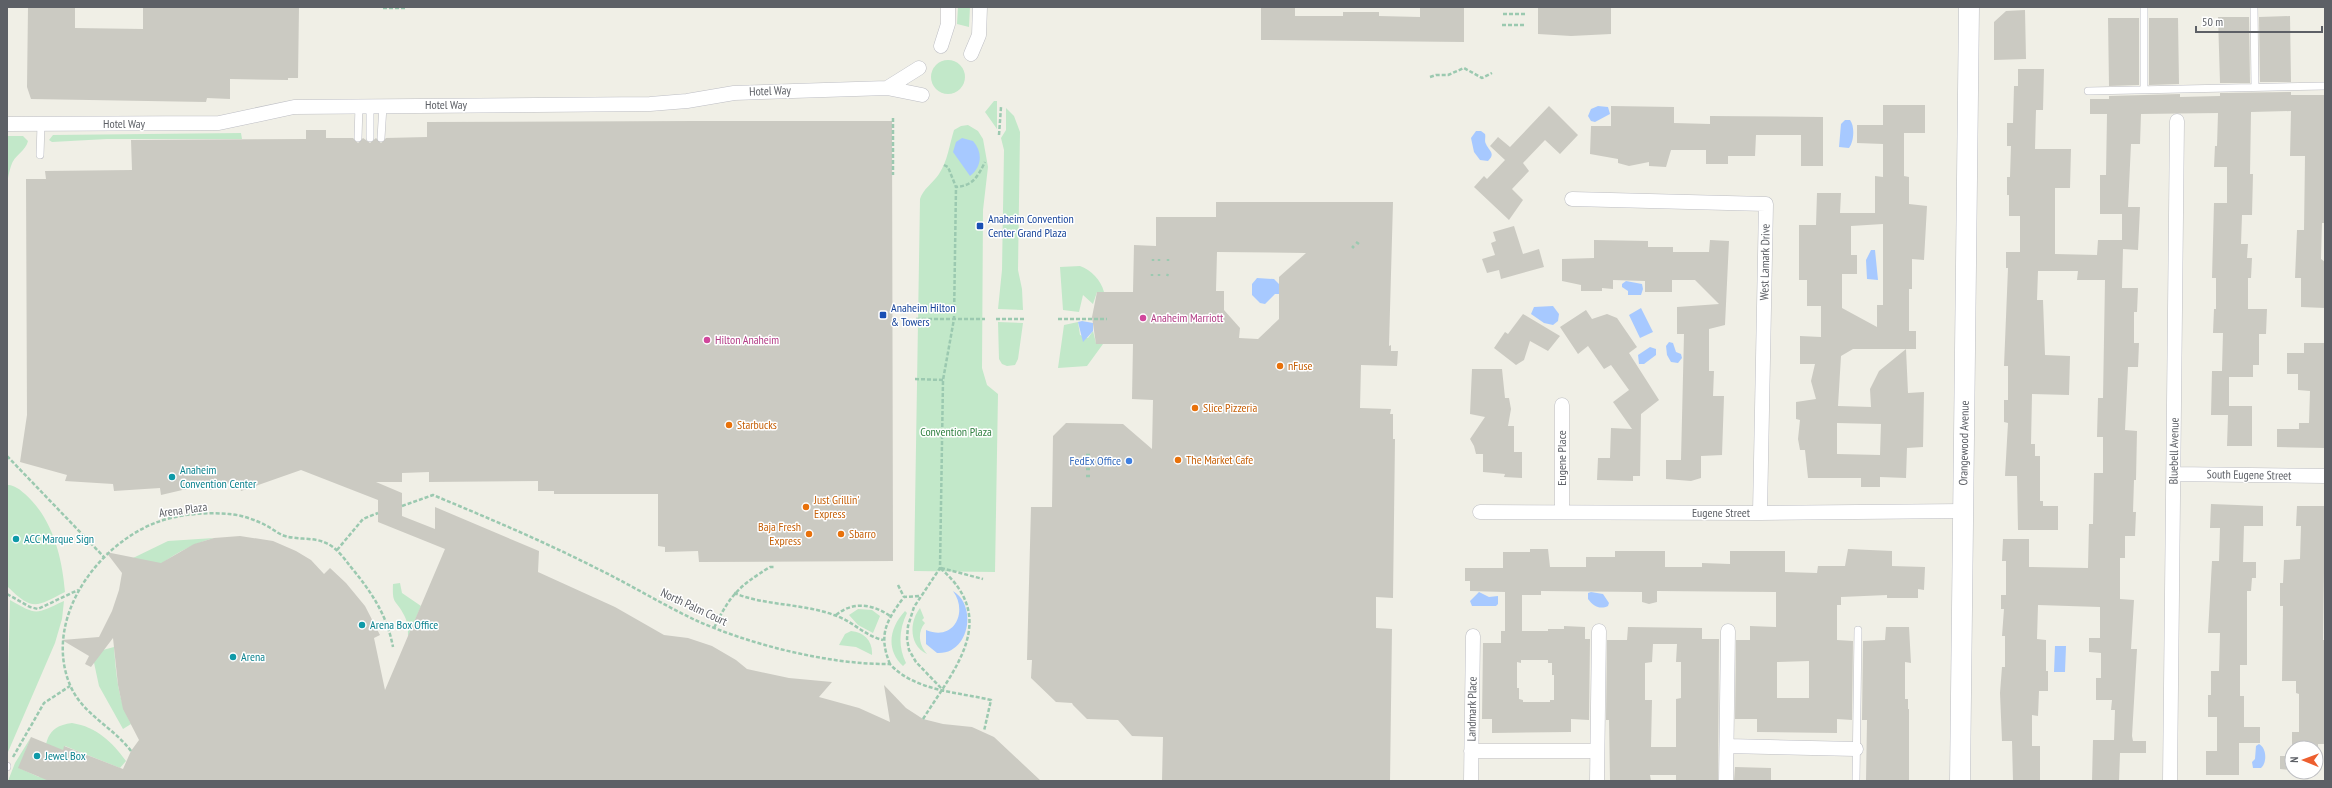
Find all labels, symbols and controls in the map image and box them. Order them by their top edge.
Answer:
scale bar [2196,8,2322,34]
text: 50 m [2202,14,2223,29]
street label: Hotel Way [749,82,792,99]
street label: Hotel Way [425,97,467,112]
street label: Hotel Way [103,116,145,131]
place label: Anaheim Convention Center Grand Plaza [988,211,1074,240]
marker: Anaheim Convention Center Grand Plaza [975,221,985,231]
street label: West Lamark Drive [1756,223,1773,300]
place label: Anaheim Hilton & Towers [891,300,955,329]
marker: Anaheim Hilton & Towers [878,310,888,320]
place label: Anaheim Marriott [1151,310,1224,325]
marker: Anaheim Marriott [1138,313,1148,323]
place label: Hilton Anaheim [715,332,779,347]
marker: Hilton Anaheim [702,335,712,345]
place label: nFuse [1288,358,1312,373]
marker: nFuse [1275,361,1285,371]
place label: Slice Pizzeria [1203,400,1257,415]
street label: Orangewood Avenue [1955,400,1972,486]
marker: Slice Pizzeria [1190,403,1200,413]
place label: Starbucks [737,417,777,432]
street label: Bluebell Avenue [2165,417,2182,485]
marker: Starbucks [724,420,734,430]
park label: Convention Plaza [920,424,992,439]
street label: Eugene Place [1554,430,1569,486]
place label: The Market Cafe [1186,452,1253,467]
place label: FedEx Office [1070,453,1121,468]
marker: The Market Cafe [1173,455,1183,465]
marker: FedEx Office [1124,456,1134,466]
place label: Anaheim Convention Center [180,462,257,491]
street label: South Eugene Street [2207,466,2292,483]
marker: Anaheim Convention Center [167,472,177,482]
place label: Just Grillin' Express [813,492,859,521]
street label: Arena Plaza [158,499,208,520]
marker: Just Grillin' Express [801,502,811,512]
street label: Eugene Street [1692,505,1751,520]
place label: Baja Fresh Express [758,519,801,548]
place label: Sbarro [849,526,876,541]
marker: Baja Fresh Express [804,529,814,539]
marker: Sbarro [836,529,846,539]
place label: ACC Marque Sign [24,531,94,546]
marker: ACC Marque Sign [11,534,21,544]
street label: North Palm Court [658,585,731,629]
place label: Arena Box Office [370,617,438,632]
marker: Arena Box Office [357,620,367,630]
place label: Arena [241,649,265,664]
marker: Arena [228,652,238,662]
street label: Landmark Place [1463,676,1480,742]
north arrow [2284,740,2324,780]
place label: Jewel Box [44,748,86,763]
marker: Jewel Box [32,751,42,761]
text: N [2287,757,2301,763]

